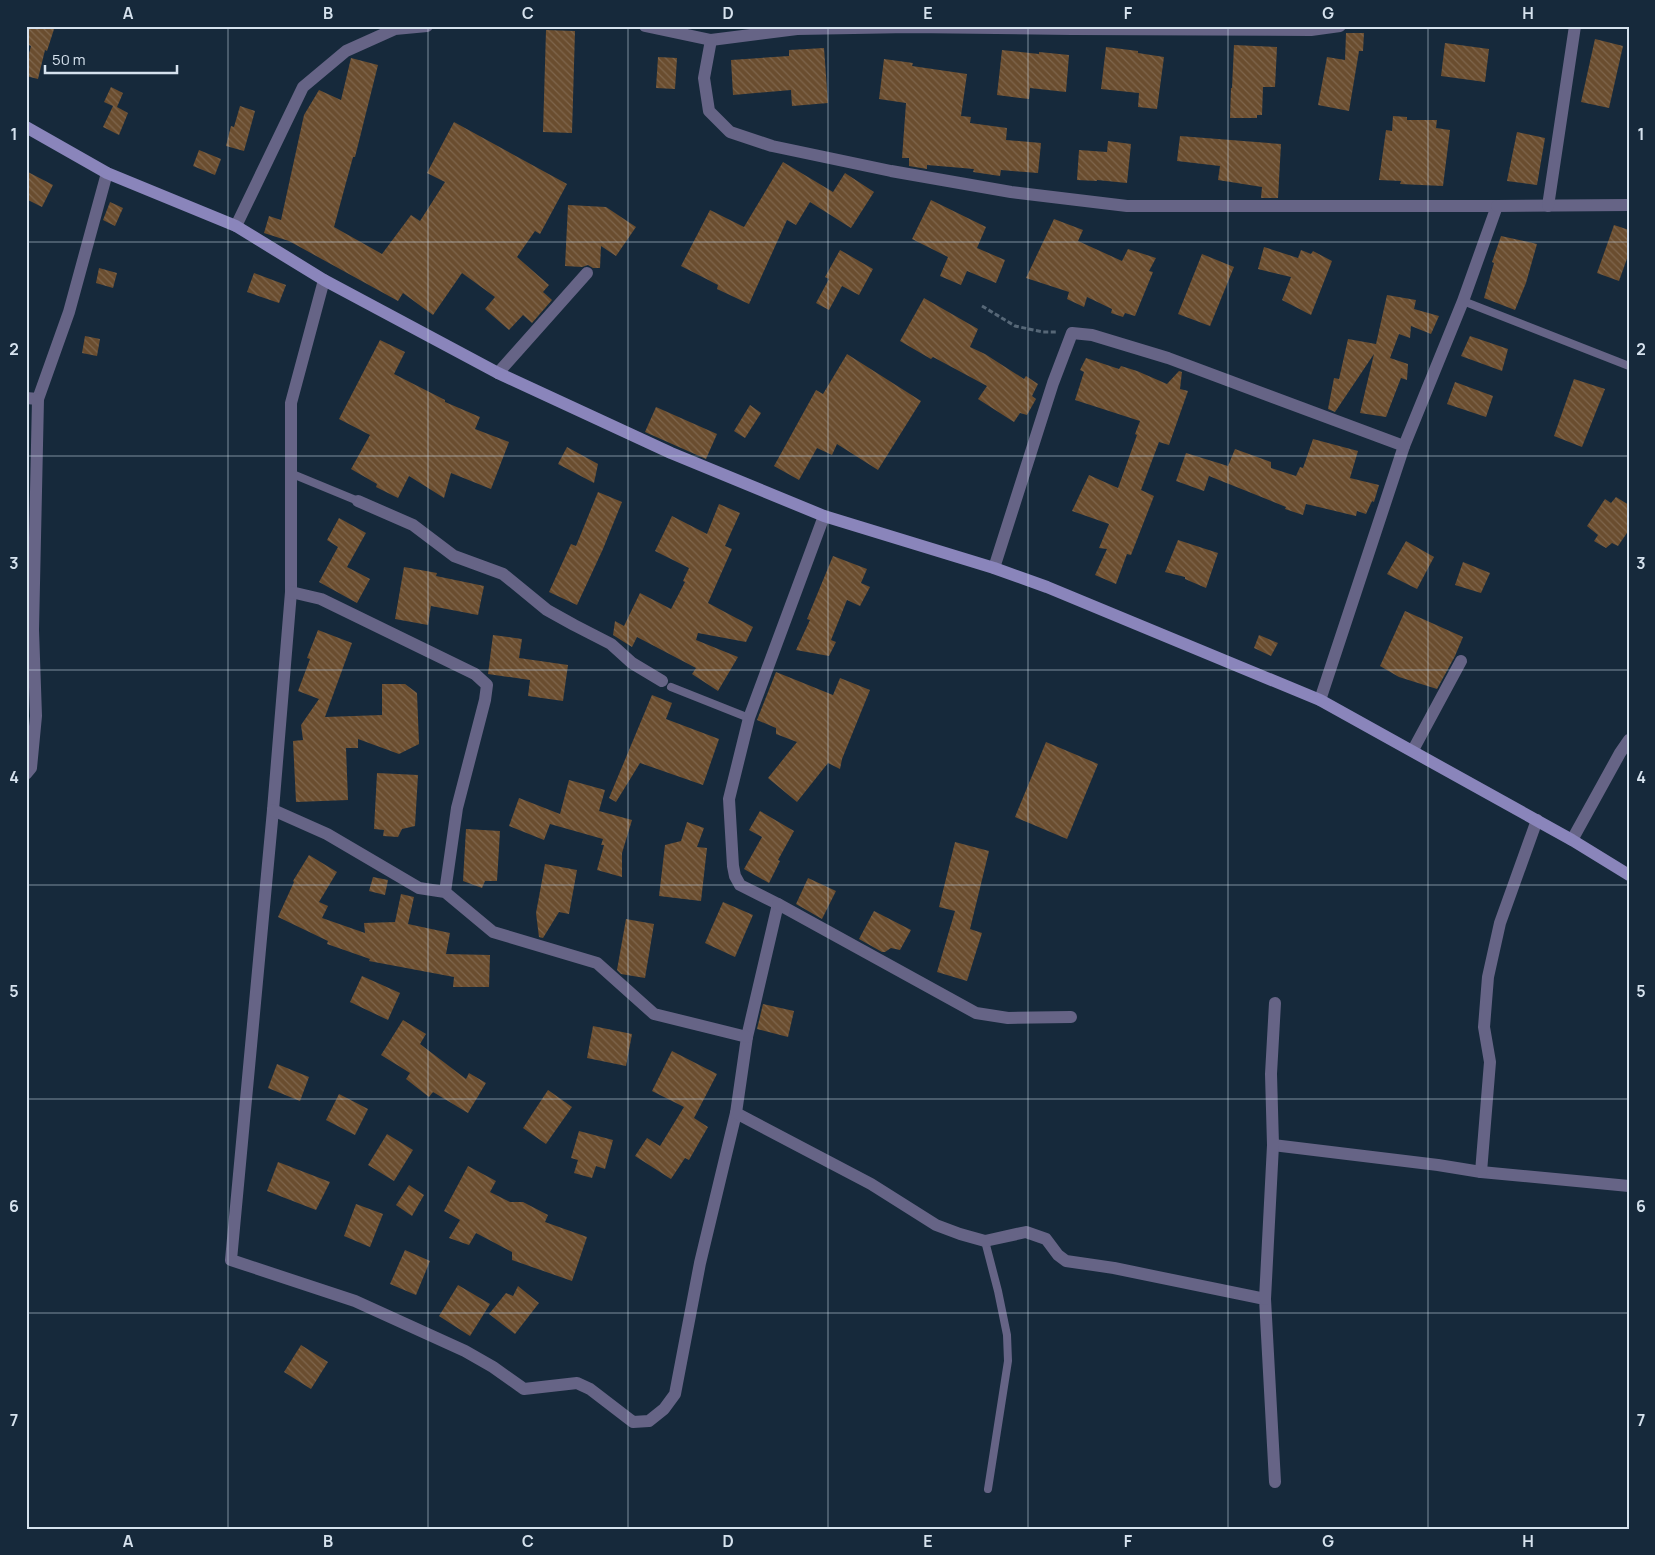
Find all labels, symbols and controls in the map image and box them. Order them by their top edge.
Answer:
text: A [123,2,134,24]
text: B [323,2,333,24]
text: C [522,2,534,24]
text: D [722,2,734,24]
text: E [923,2,933,24]
text: F [1124,2,1133,24]
text: G [1322,2,1334,24]
text: H [1522,2,1534,24]
scale bar [45,42,178,74]
text: 50 m [52,49,86,70]
text: 1 [10,123,18,145]
text: 1 [1637,123,1645,145]
text: 2 [9,338,19,360]
text: 2 [1636,338,1646,360]
text: 3 [9,552,19,574]
text: 3 [1636,552,1646,574]
text: 4 [9,766,19,788]
text: 4 [1636,766,1646,788]
text: 5 [9,980,19,1002]
text: 5 [1636,980,1646,1002]
text: 6 [9,1195,19,1217]
text: 6 [1636,1195,1646,1217]
text: 7 [10,1409,18,1431]
text: 7 [1637,1409,1645,1431]
text: A [123,1530,134,1552]
text: B [323,1530,333,1552]
text: C [522,1530,534,1552]
text: D [722,1530,734,1552]
text: E [923,1530,933,1552]
text: F [1124,1530,1133,1552]
text: G [1322,1530,1334,1552]
text: H [1522,1530,1534,1552]

